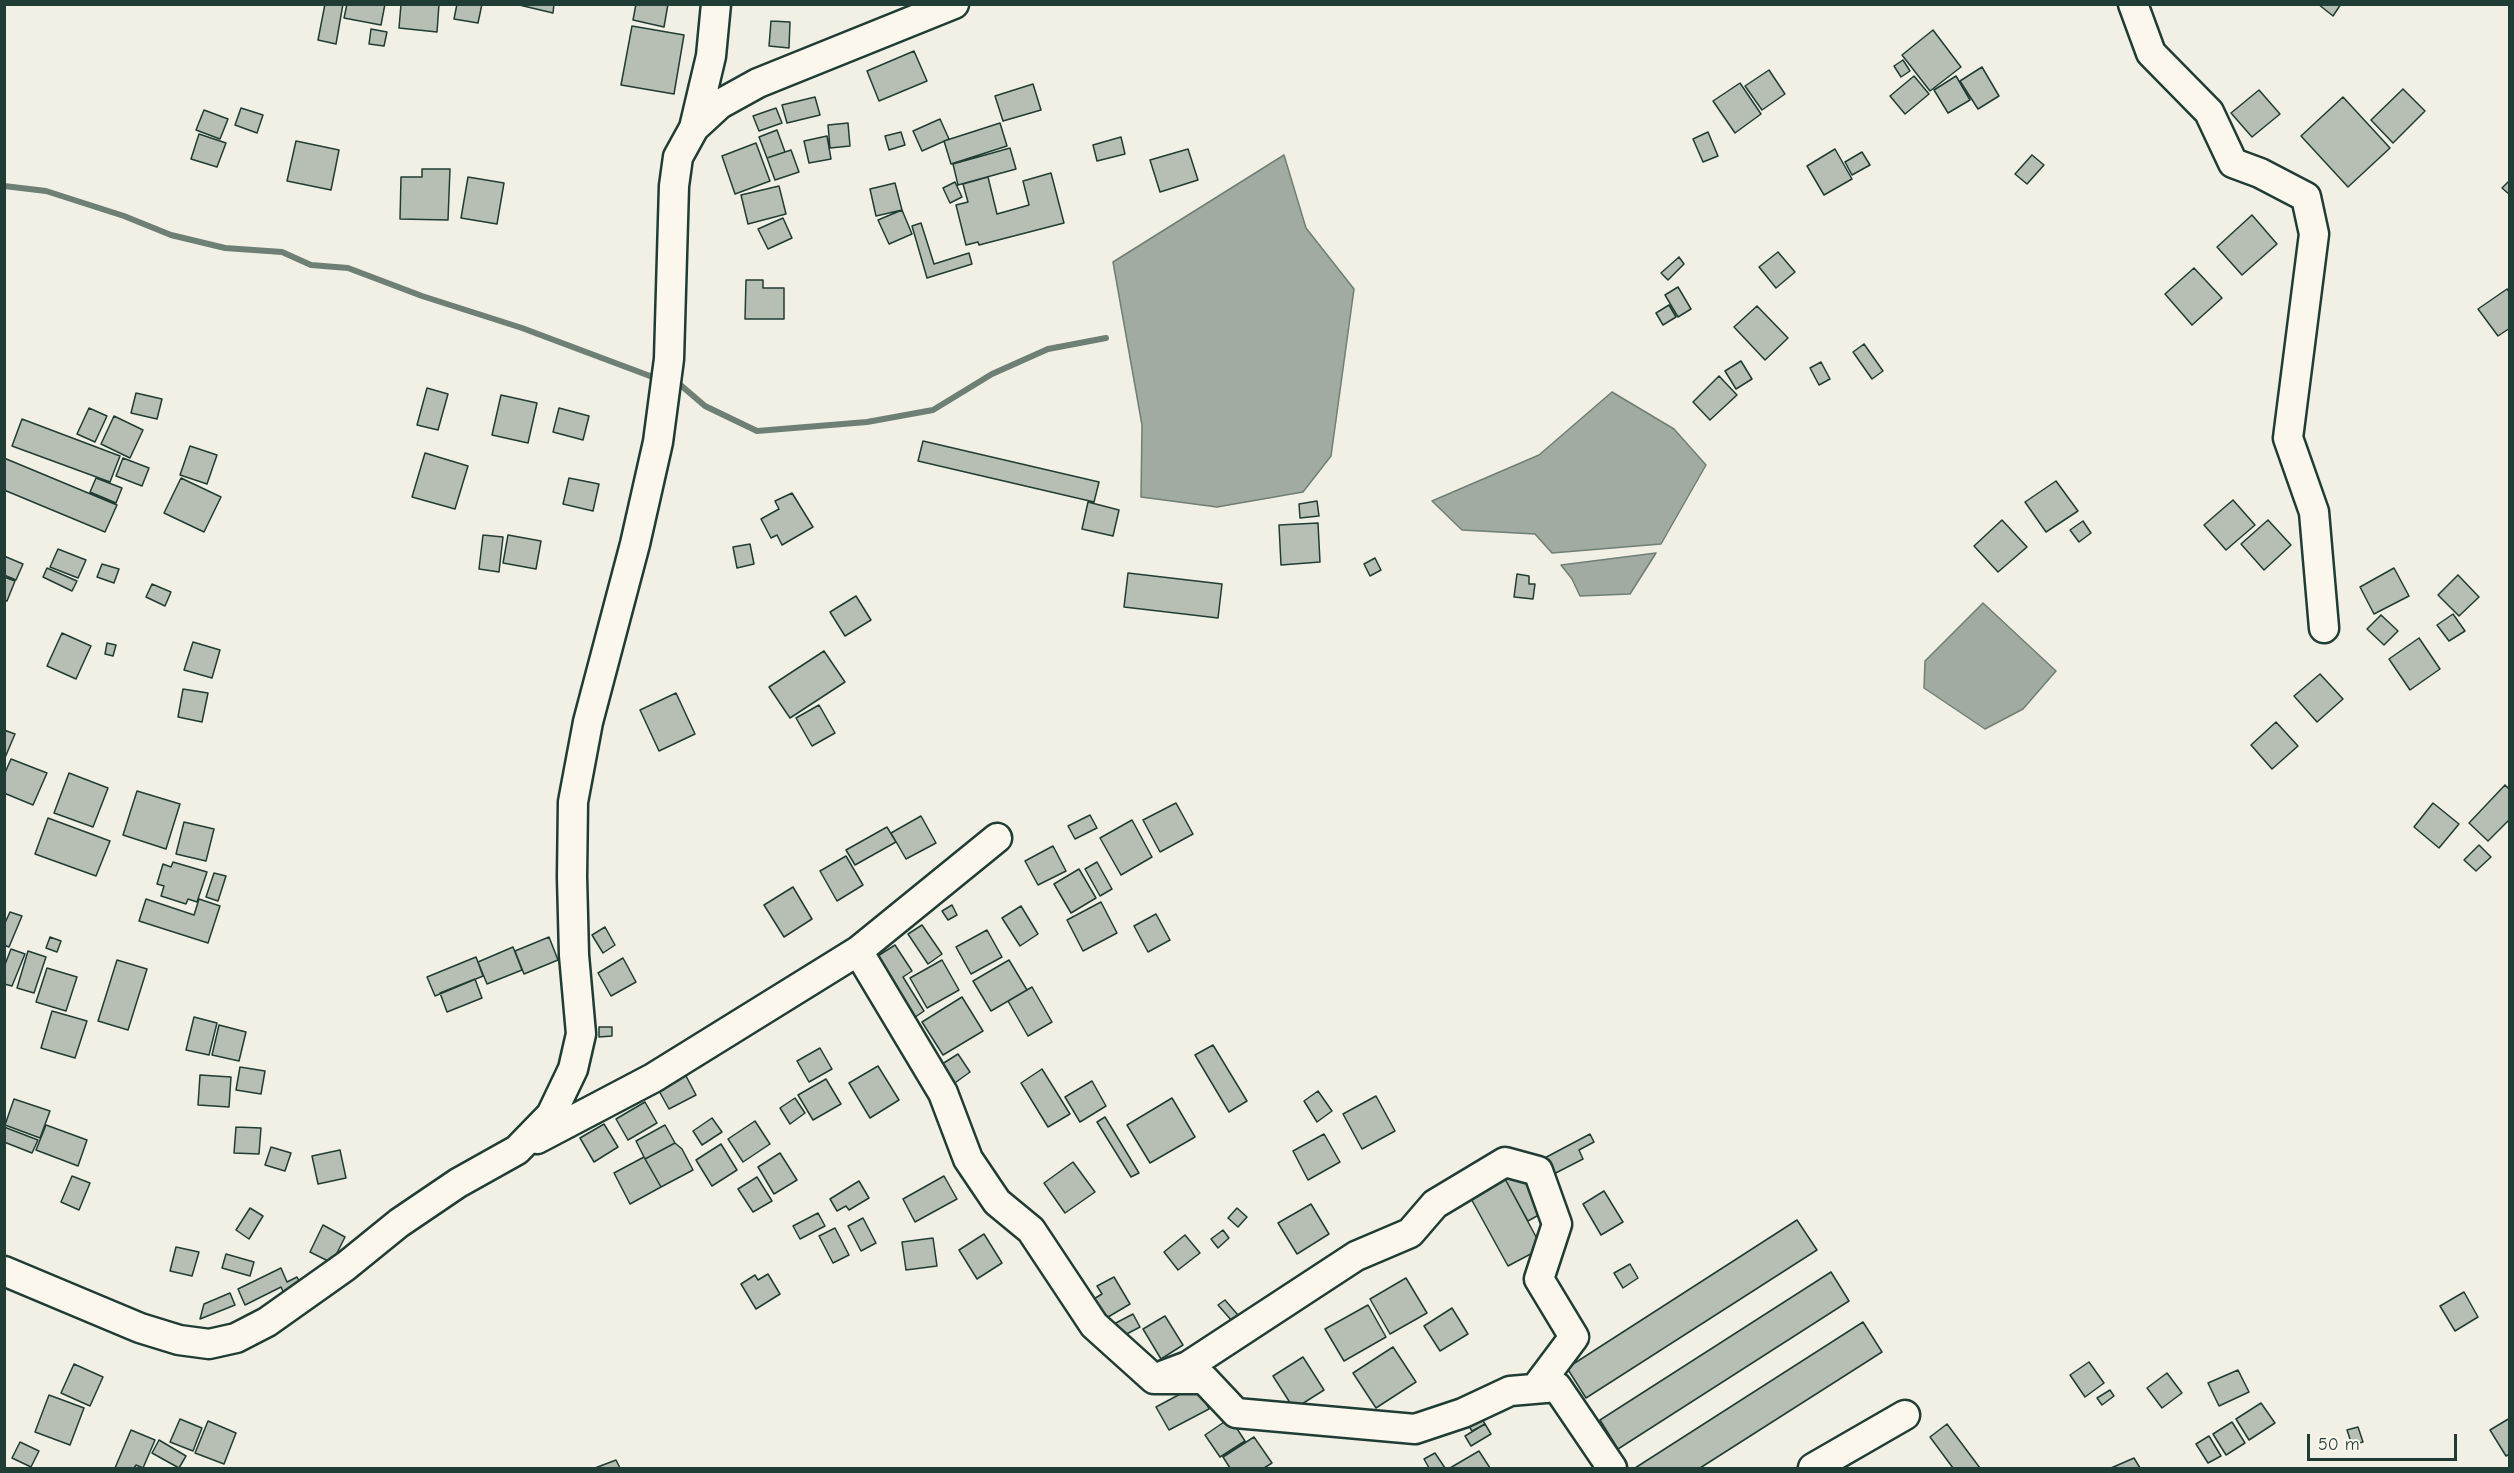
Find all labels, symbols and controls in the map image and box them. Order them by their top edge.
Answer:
scale bar [2310,1422,2460,1460]
text: 50 m [2318,1434,2360,1455]

